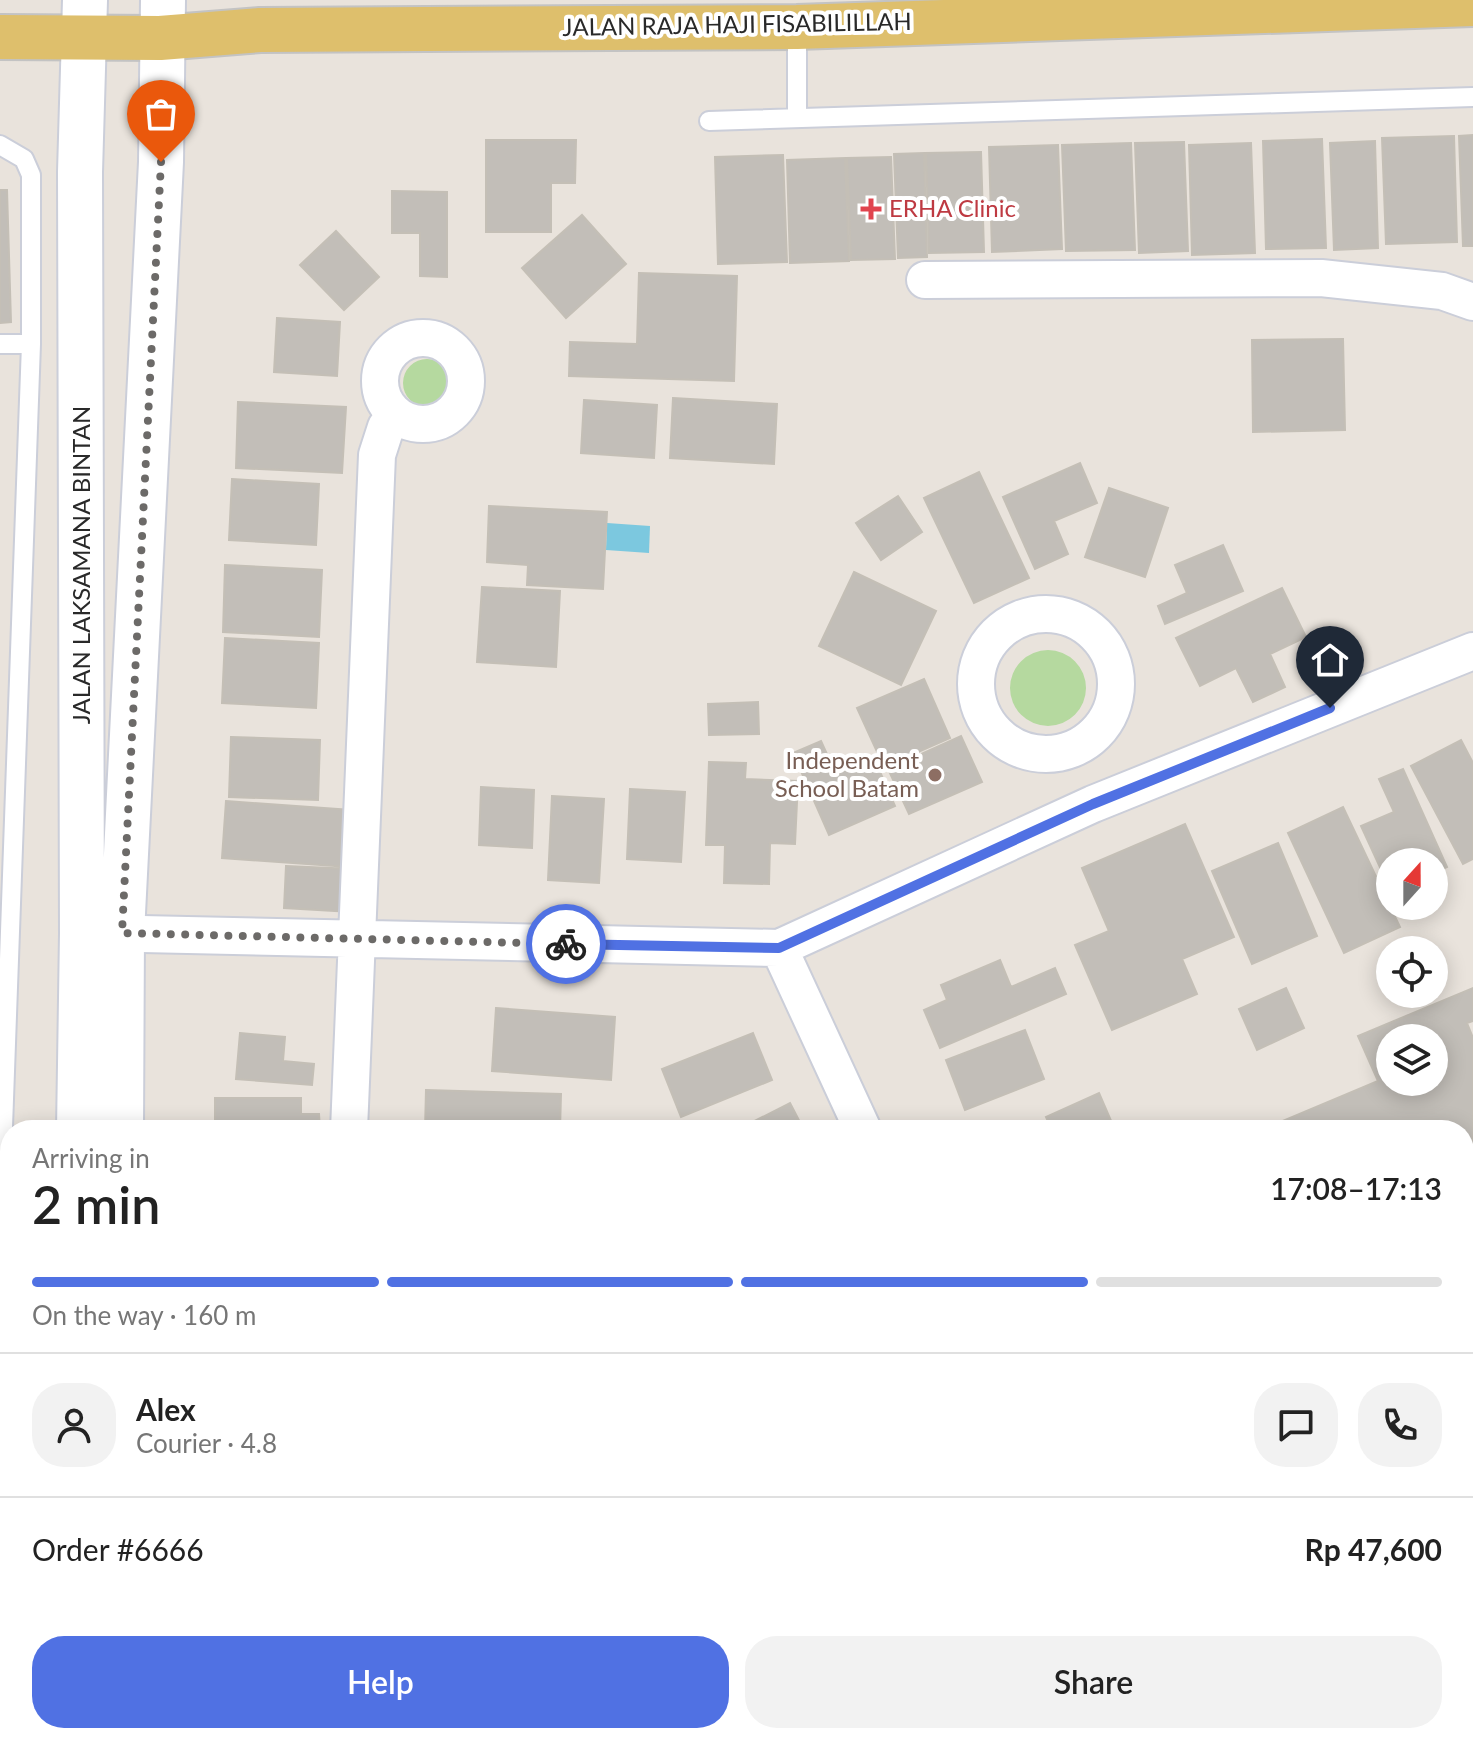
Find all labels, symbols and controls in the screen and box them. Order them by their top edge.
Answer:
street label: JALAN RAJA HAJI FISABILILLAH [562,6,912,41]
pin [127,80,195,162]
icon: bag [139,92,183,136]
place label: ERHA Clinic [889,193,1016,222]
marker: ERHA Clinic [860,198,882,220]
street label: JALAN LAKSAMANA BINTAN [66,406,95,724]
pin [1296,626,1364,708]
icon: home [1308,638,1352,682]
place label: Independent School Batam [775,745,919,802]
marker: Independent School Batam [926,766,944,784]
north arrow [1376,848,1448,920]
map controls [1376,848,1448,1096]
courier [526,904,606,984]
icon: bike [544,922,588,966]
button: locate [1376,936,1448,1008]
button: layers [1376,1024,1448,1096]
text: Arriving in [32,1142,150,1174]
text: 17:08–17:13 [1270,1170,1442,1206]
text: 2 min [32,1173,160,1235]
text: On the way · 160 m [32,1299,256,1331]
button: person [32,1383,116,1467]
button: chat [1254,1383,1338,1467]
button: phone [1358,1383,1442,1467]
text: Alex [136,1391,196,1427]
text: Courier · 4.8 [136,1427,277,1459]
text: Order #6666 [32,1531,204,1567]
text: Rp 47,600 [1305,1531,1442,1567]
button: Help [32,1636,729,1728]
button: Share [745,1636,1442,1728]

